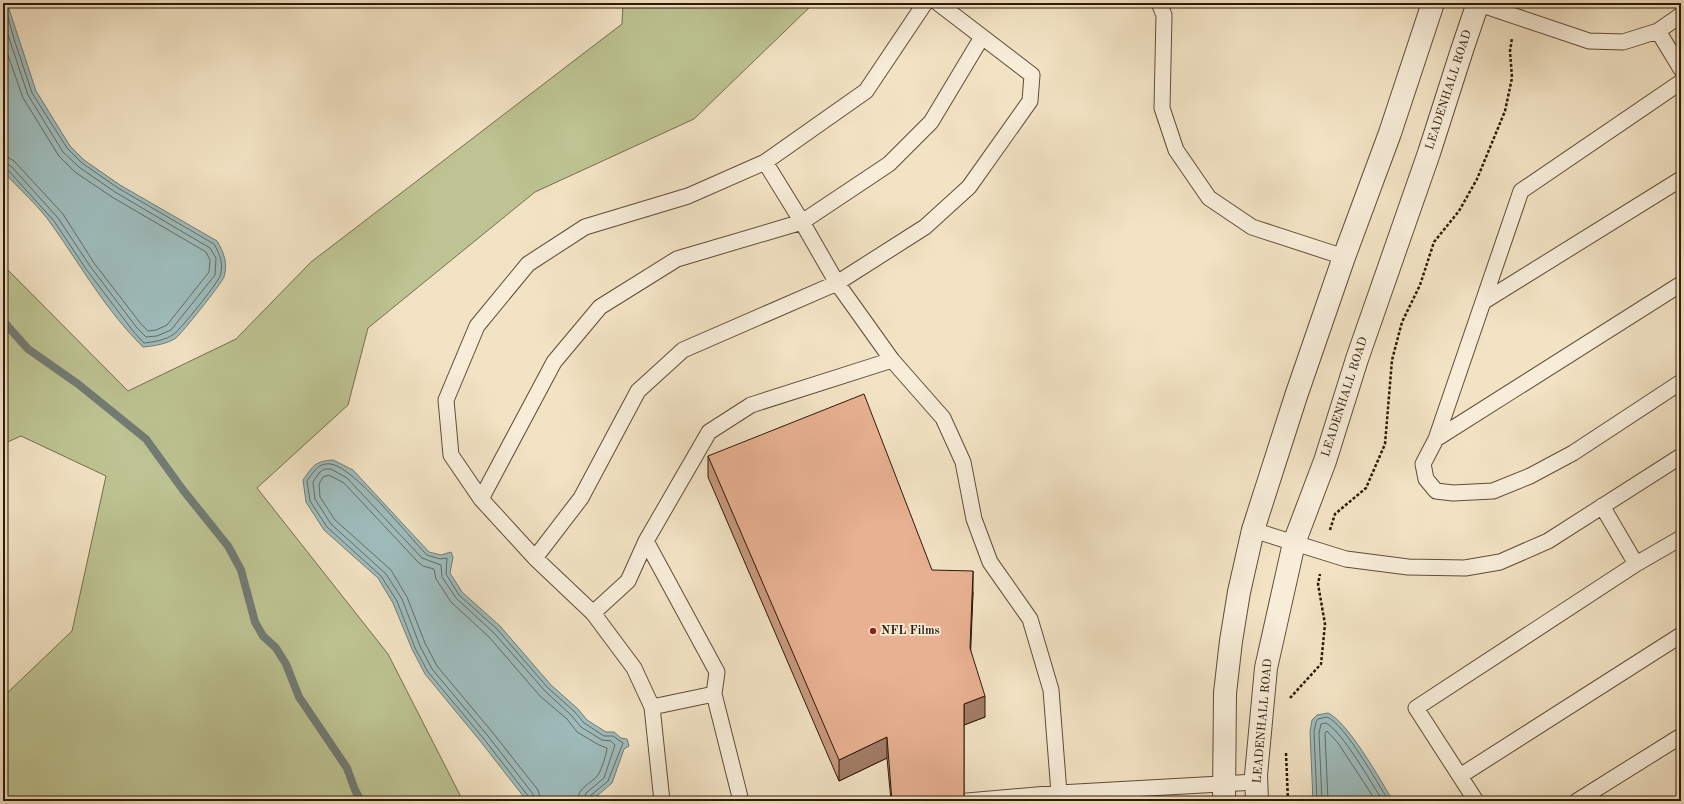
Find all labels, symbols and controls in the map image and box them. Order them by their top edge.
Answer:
street label: LEADENHALL ROAD [1424,29,1474,151]
street label: LEADENHALL ROAD [1320,336,1370,458]
place label: NFL Films [881,625,940,637]
marker: NFL Films [868,626,878,636]
street label: LEADENHALL ROAD [1252,658,1274,784]

